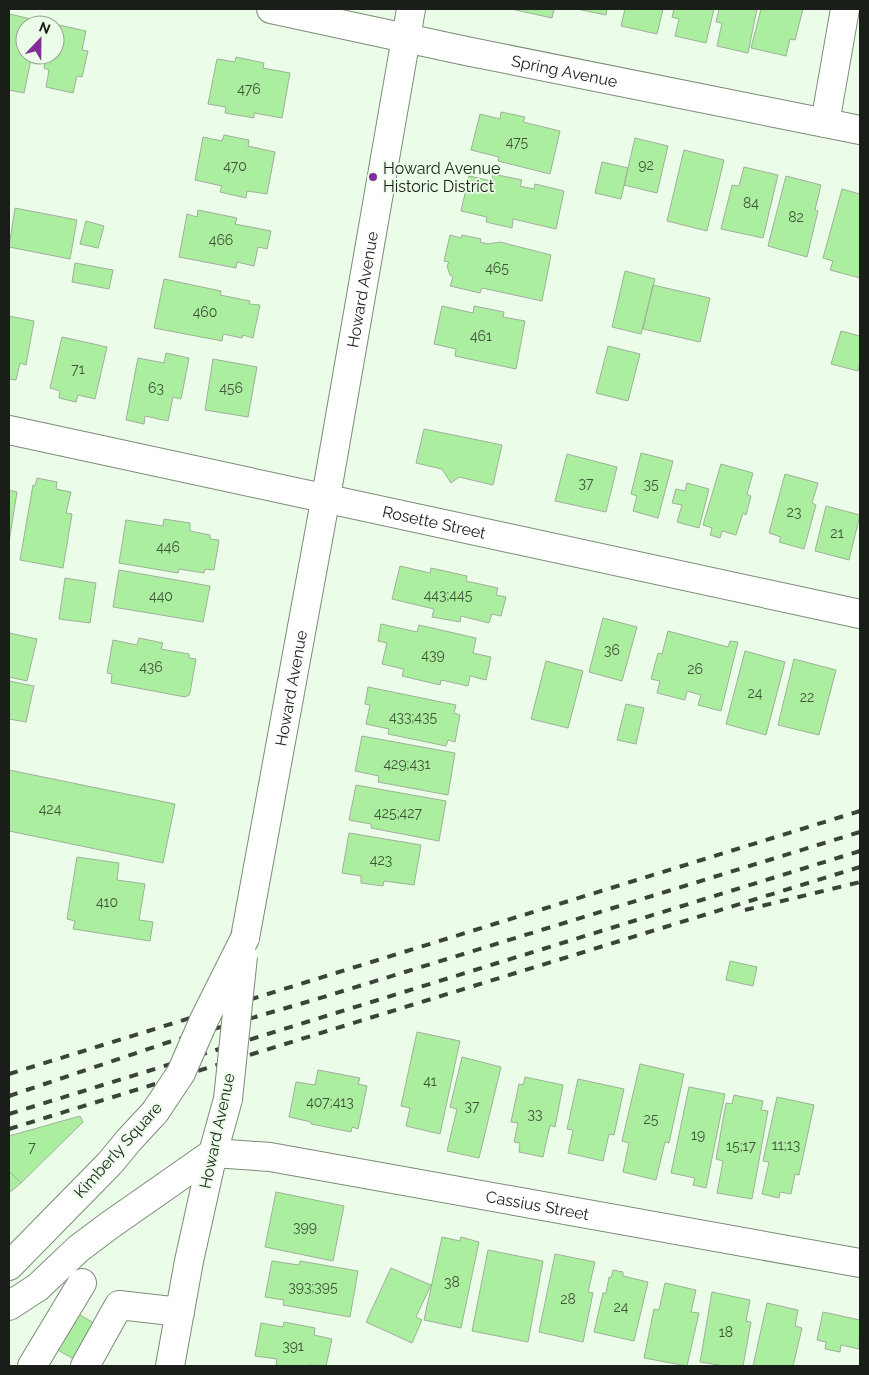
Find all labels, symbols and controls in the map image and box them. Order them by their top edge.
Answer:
north arrow [15,15,65,65]
text: N [37,19,53,37]
street label: Spring Avenue [510,51,619,91]
house number: 476 [237,81,261,97]
house number: 475 [506,134,529,150]
house number: 92 [638,157,654,173]
house number: 470 [223,158,247,174]
place label: Howard Avenue Historic District [383,159,501,196]
marker: Howard Avenue Historic District [367,171,379,183]
house number: 84 [743,195,759,211]
house number: 82 [788,209,804,225]
street label: Howard Avenue [343,230,382,349]
house number: 466 [209,232,233,248]
house number: 465 [485,260,509,276]
house number: 460 [193,304,217,320]
house number: 461 [470,328,492,344]
house number: 71 [71,361,85,377]
house number: 63 [148,380,164,396]
house number: 456 [219,380,243,396]
house number: 37 [579,475,594,491]
house number: 35 [643,476,659,492]
street label: Rosette Street [381,502,488,542]
house number: 23 [787,504,801,520]
house number: 21 [830,525,844,541]
house number: 446 [156,539,180,555]
house number: 443;445 [424,587,473,603]
house number: 440 [149,588,173,604]
street label: Howard Avenue [271,629,311,748]
house number: 36 [604,642,620,658]
house number: 439 [421,647,445,663]
house number: 436 [139,659,163,675]
house number: 26 [687,661,703,677]
house number: 24 [748,685,763,701]
house number: 22 [800,689,814,705]
house number: 433;435 [389,709,437,725]
house number: 429;431 [383,756,431,772]
house number: 424 [39,801,62,817]
house number: 425;427 [374,805,422,821]
house number: 423 [370,852,392,868]
house number: 410 [96,894,118,910]
street label: Howard Avenue [195,1072,239,1190]
house number: 41 [423,1073,437,1089]
house number: 407;413 [306,1094,354,1110]
street label: Kimberly Square [70,1098,166,1202]
house number: 37 [465,1098,480,1114]
house number: 33 [528,1106,542,1122]
house number: 25 [644,1111,659,1127]
house number: 19 [691,1127,705,1143]
house number: 11;13 [772,1137,800,1153]
house number: 15;17 [726,1138,756,1154]
house number: 7 [28,1139,36,1155]
street label: Cassius Street [484,1186,591,1224]
house number: 399 [293,1219,317,1235]
house number: 38 [444,1274,460,1290]
house number: 393;395 [288,1279,338,1295]
house number: 28 [560,1291,576,1307]
house number: 24 [614,1299,629,1315]
house number: 18 [719,1324,733,1340]
house number: 391 [282,1338,304,1354]

